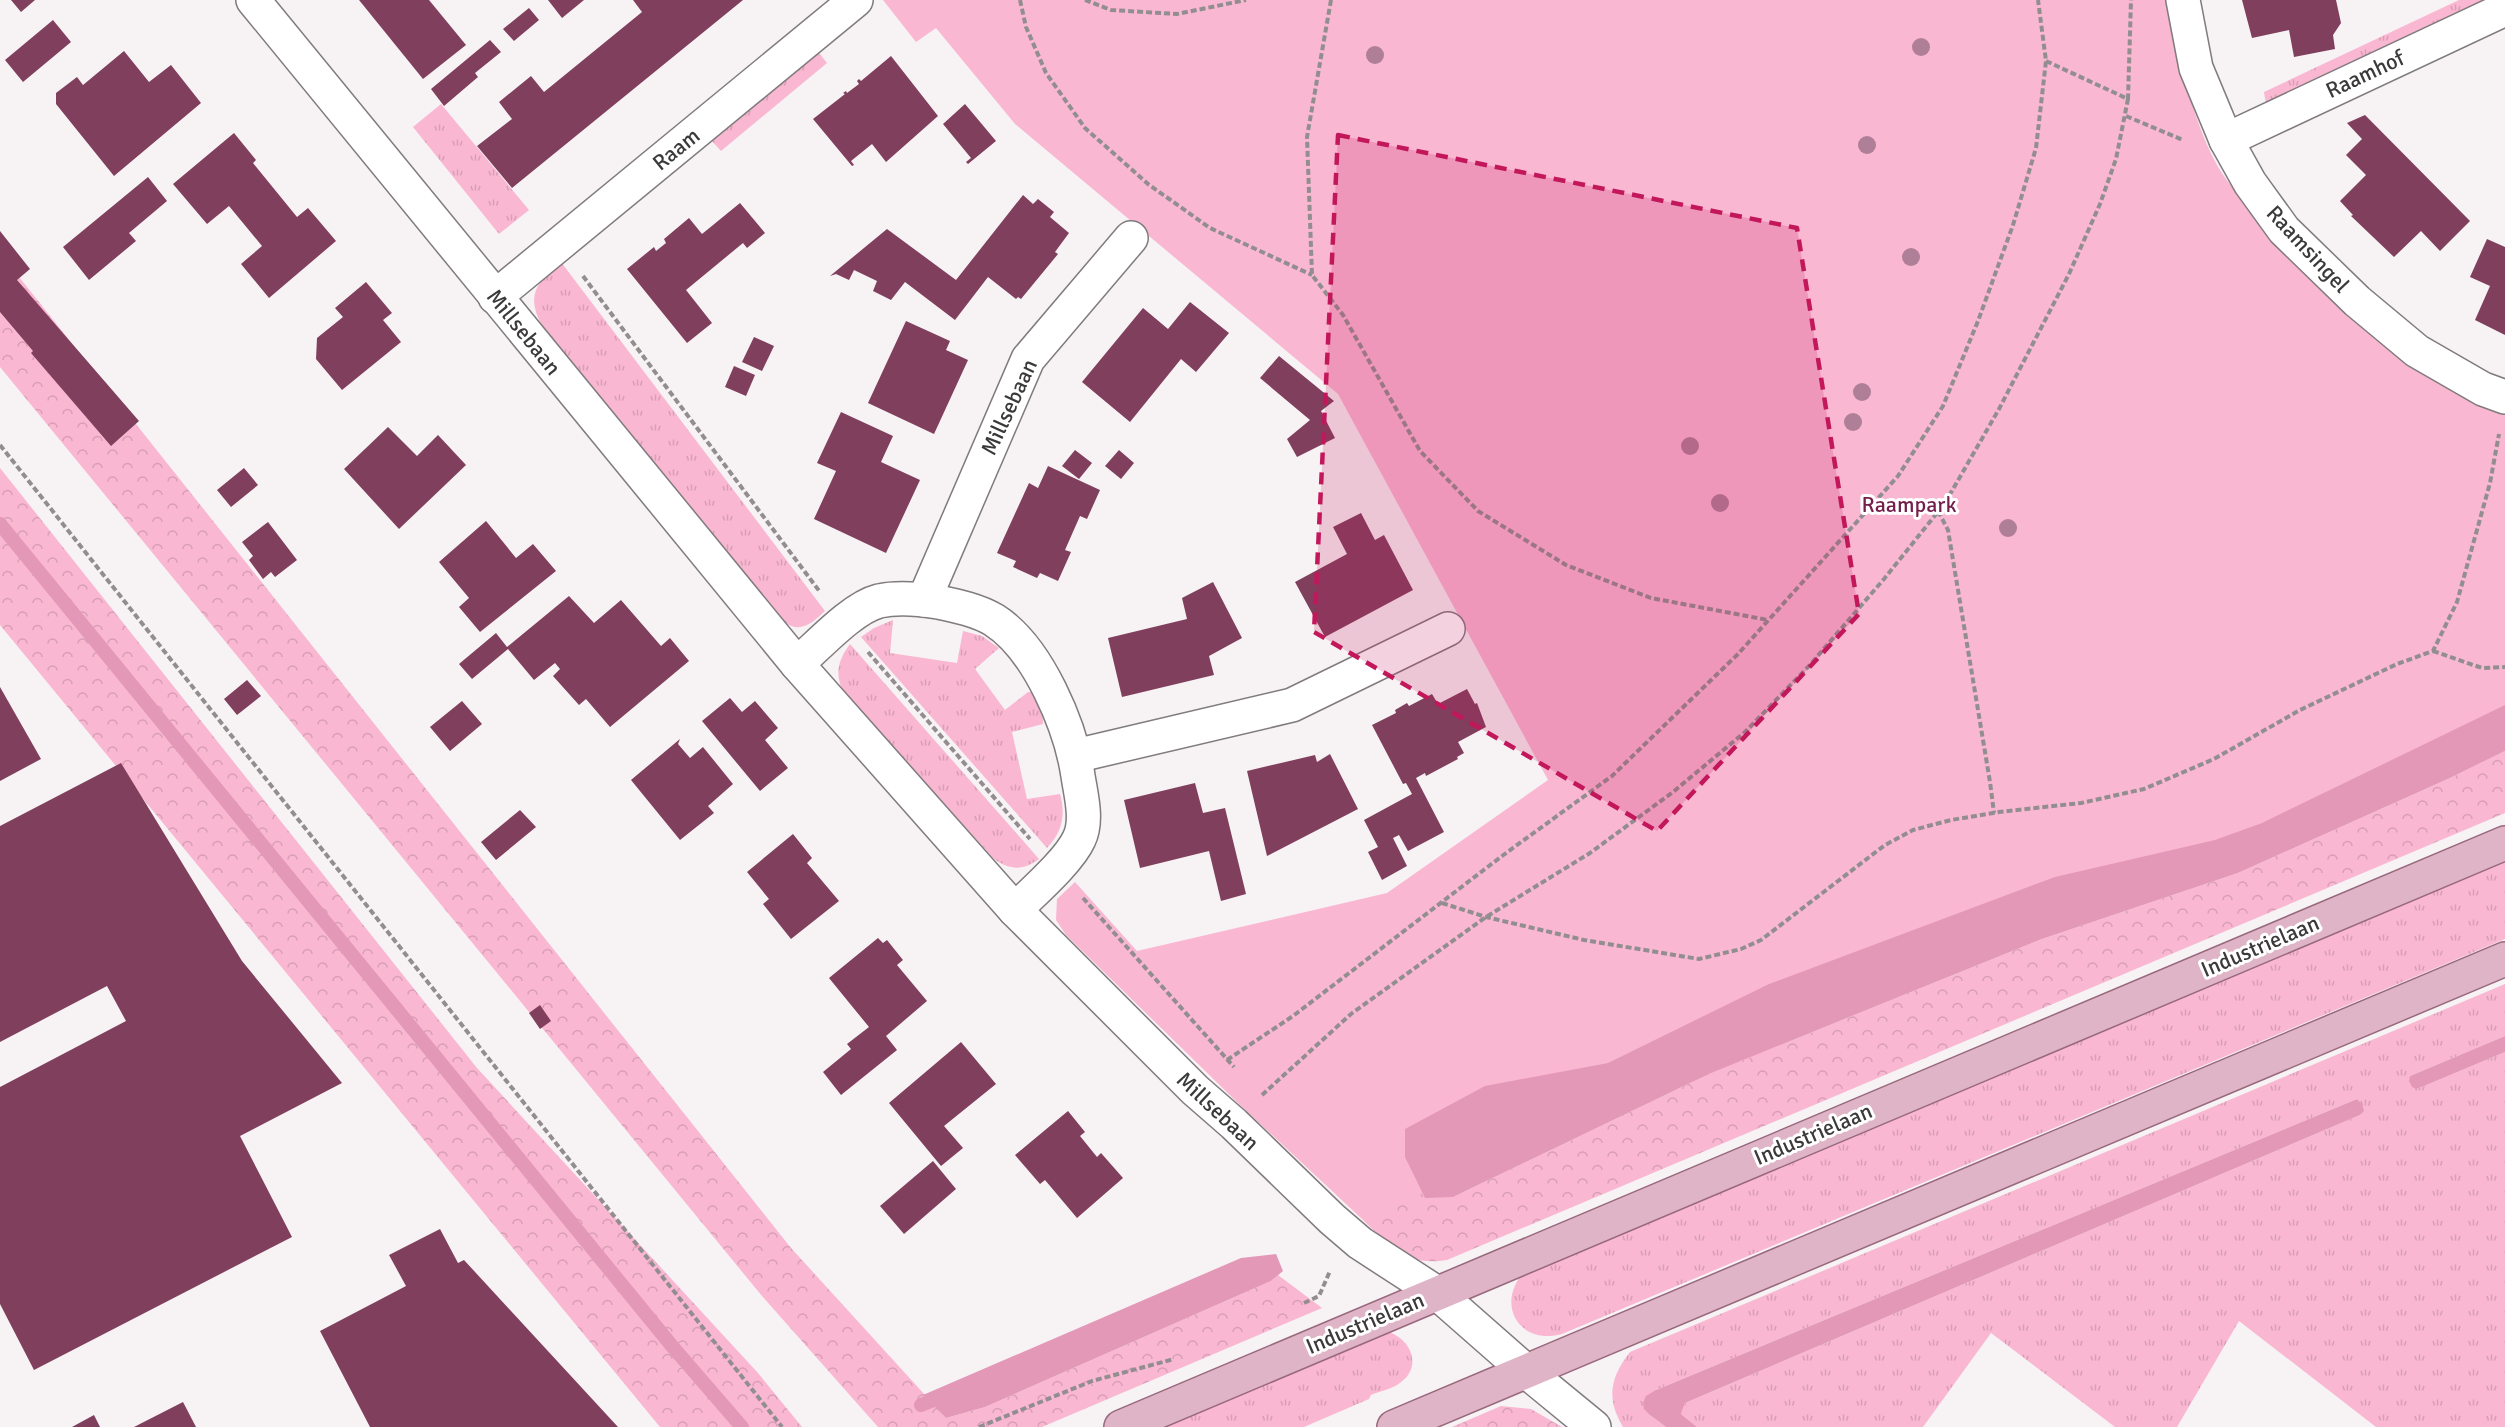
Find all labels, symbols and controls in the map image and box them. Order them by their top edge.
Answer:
street label: Raamhof [2321,43,2410,104]
street label: Raam [647,122,705,176]
street label: Raamsingel [2261,200,2355,298]
street label: Millsebaan [481,283,567,381]
street label: Millsebaan [975,355,1043,459]
park label: Raampark [1862,491,1956,518]
street label: Industrielaan [2197,909,2323,983]
street label: Millsebaan [1171,1066,1265,1156]
street label: Industrielaan [1750,1097,1876,1171]
street label: Industrielaan [1302,1286,1428,1360]

